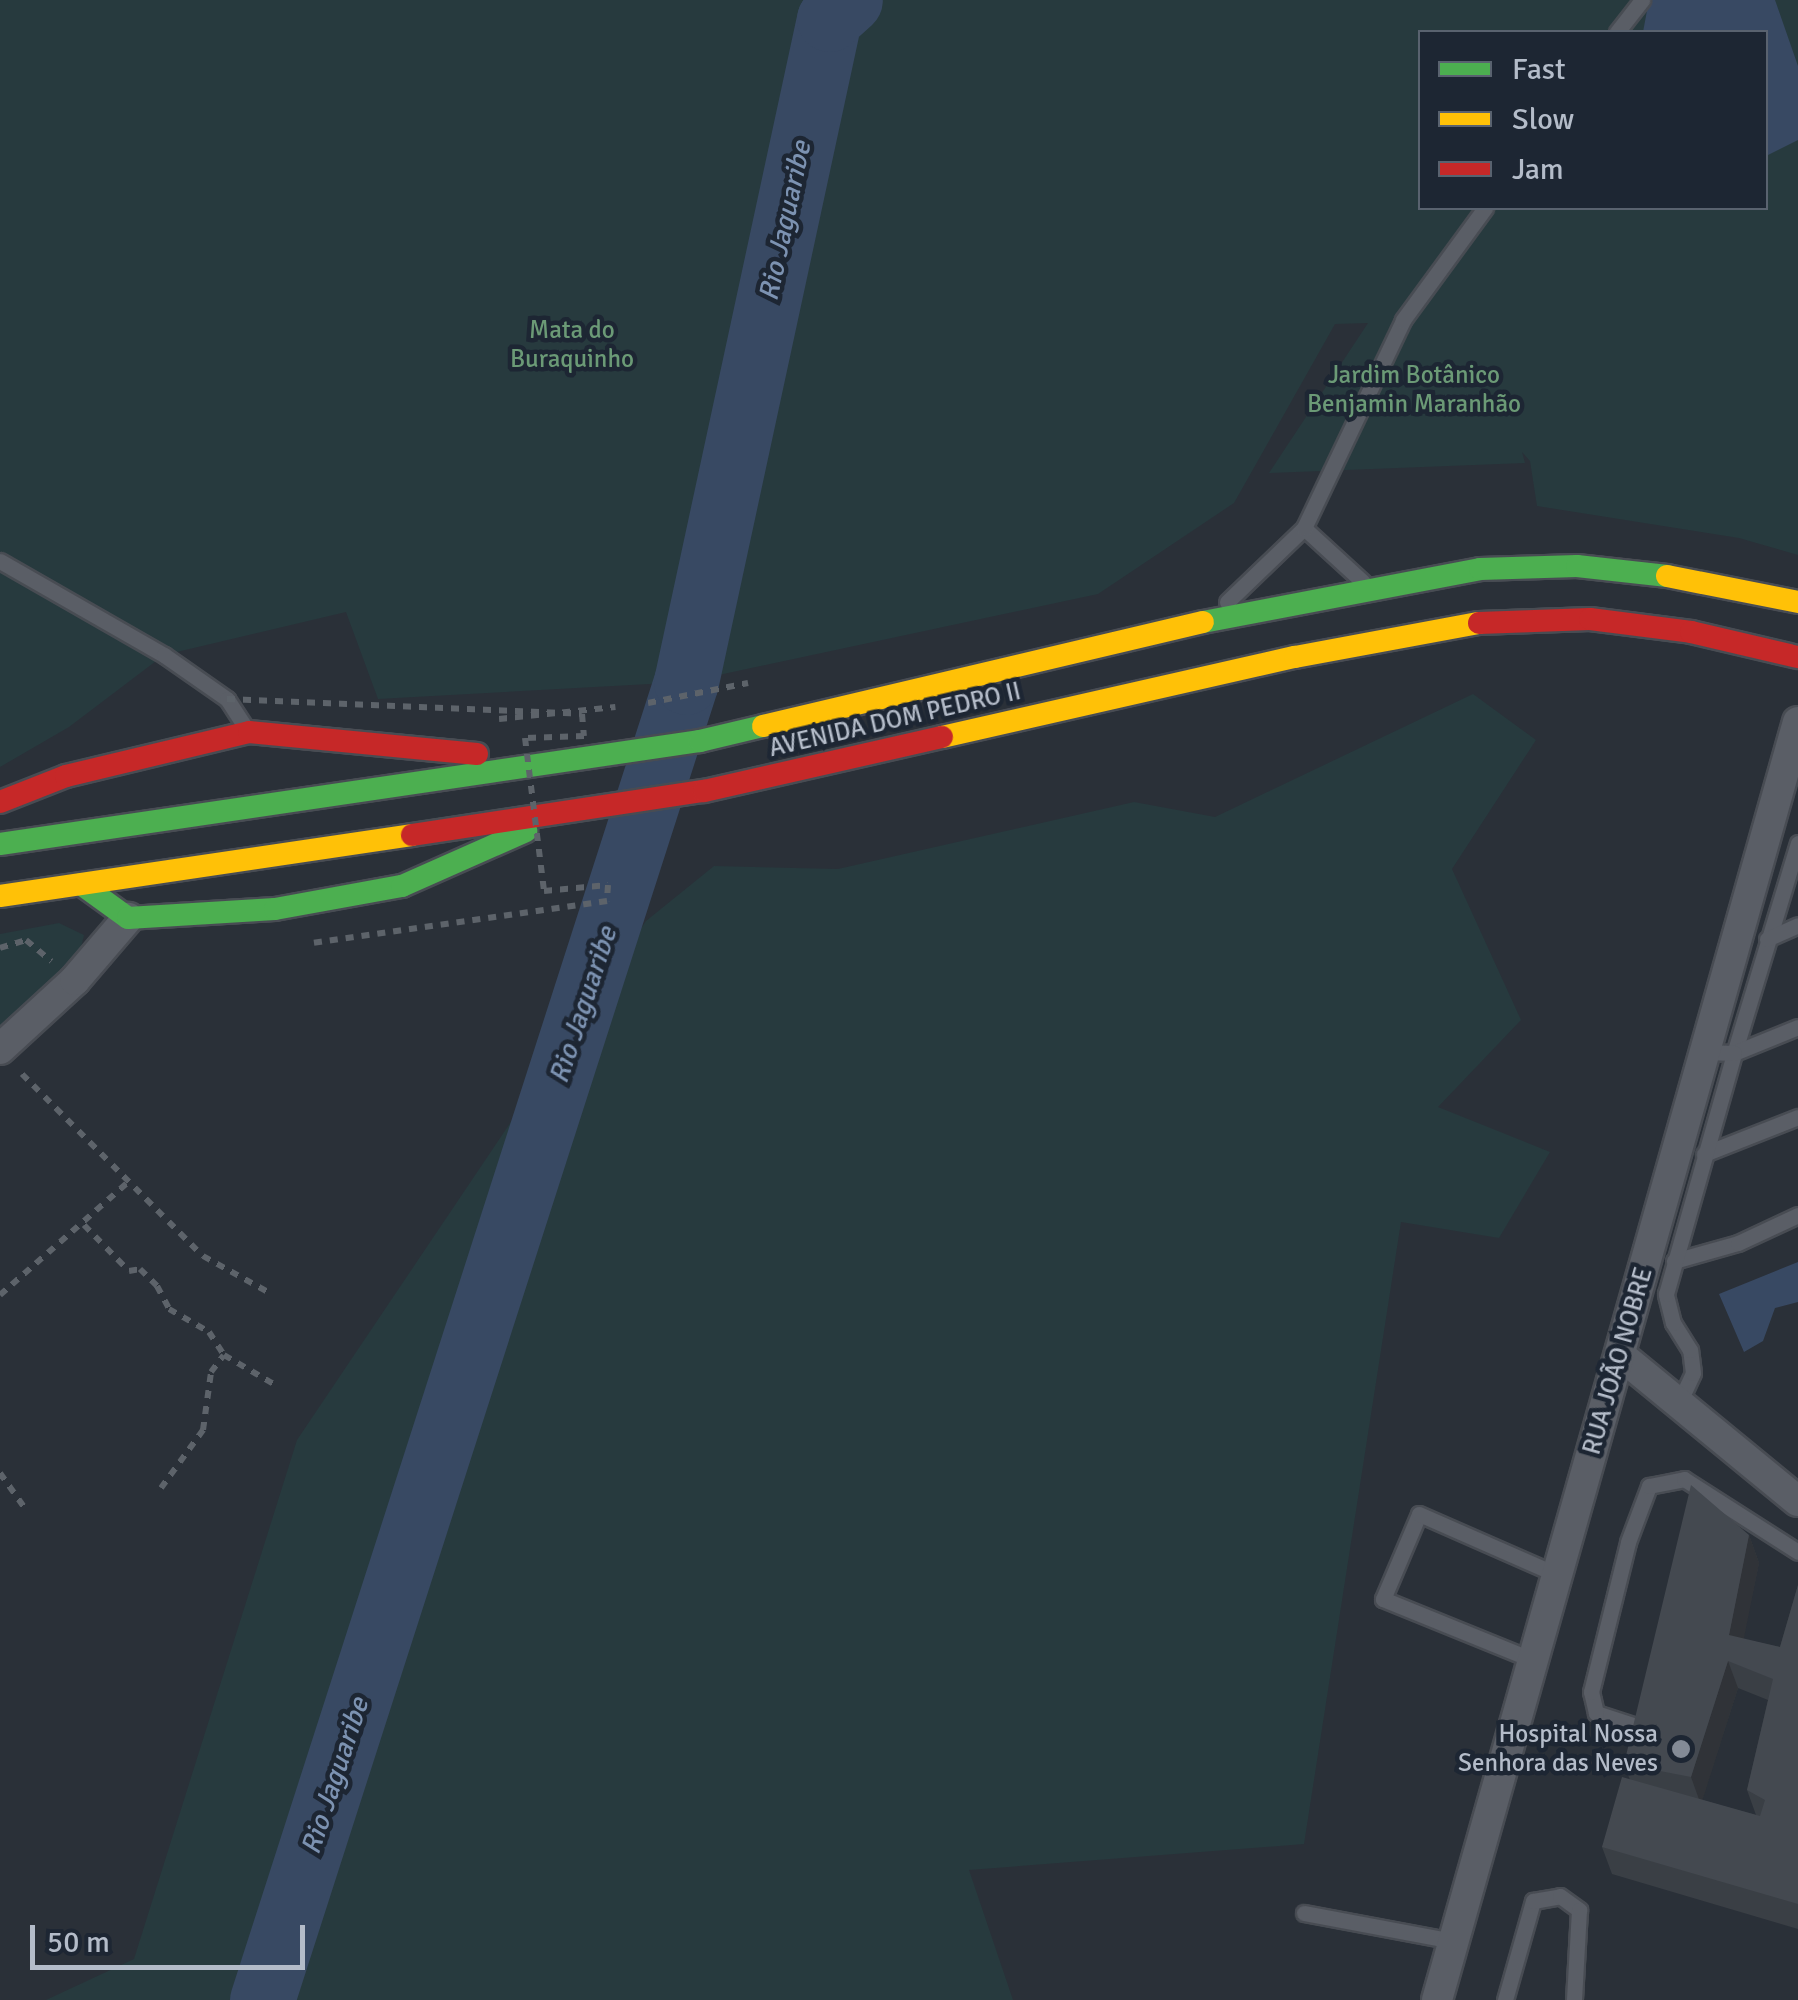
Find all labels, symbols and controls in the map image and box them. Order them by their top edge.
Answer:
legend [1418,30,1768,210]
text: Fast [1512,51,1565,88]
text: Slow [1512,101,1574,138]
water label: Rio Jaguaribe [752,138,818,304]
text: Jam [1512,151,1564,188]
park label: Mata do Buraquinho [510,316,634,375]
park label: Jardim Botânico Benjamin Maranhão [1307,361,1521,420]
street label: AVENIDA DOM PEDRO II [766,676,1024,764]
water label: Rio Jaguaribe [542,923,624,1087]
street label: RUA JOÃO NOBRE [1577,1264,1659,1458]
water label: Rio Jaguaribe [294,1694,376,1858]
place label: Hospital Nossa Senhora das Neves [1458,1720,1658,1779]
marker: Hospital Nossa Senhora das Neves [1668,1736,1694,1762]
scale bar [35,1905,310,1967]
text: 50 m [47,1924,110,1961]

